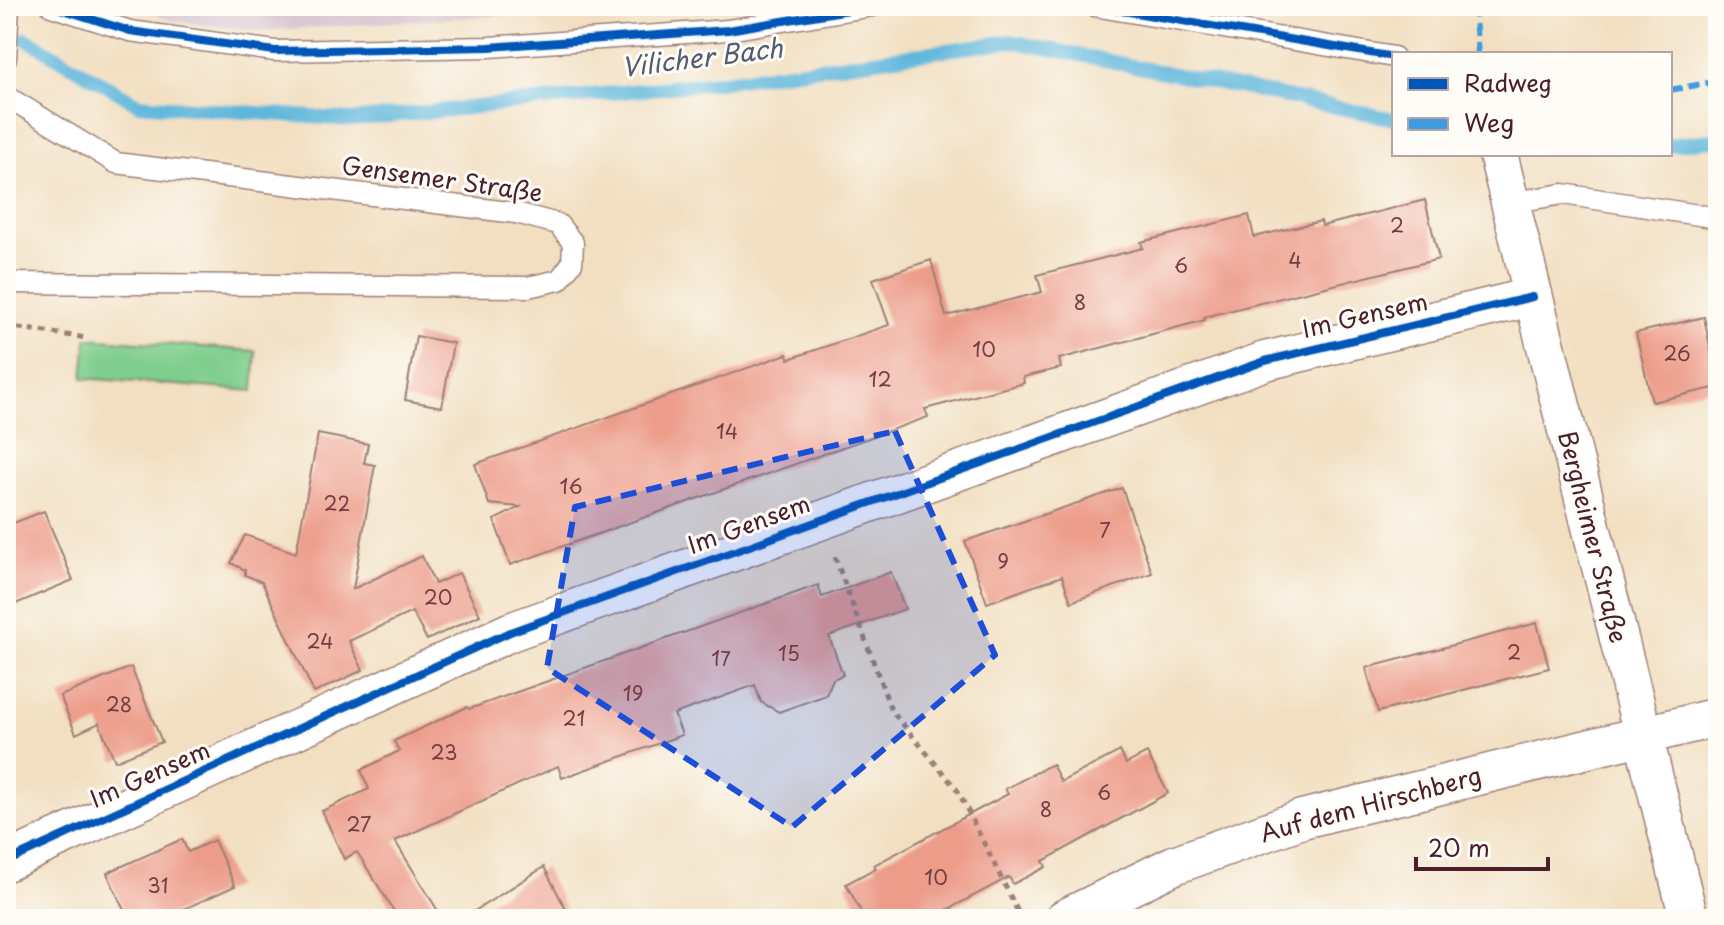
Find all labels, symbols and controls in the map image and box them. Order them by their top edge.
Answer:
water label: Vilicher Bach [619,27,785,86]
legend [1392,52,1672,156]
text: Radweg [1464,64,1552,100]
text: Weg [1464,104,1514,140]
street label: Gensemer Straße [340,146,545,210]
house number: 2 [1390,210,1404,240]
house number: 4 [1288,245,1302,275]
house number: 6 [1174,250,1188,280]
street label: Im Gensem [1298,282,1431,346]
house number: 8 [1074,287,1086,317]
house number: 10 [972,334,996,364]
house number: 26 [1663,338,1691,368]
house number: 12 [868,364,892,394]
house number: 14 [716,416,738,446]
street label: Bergheimer Straße [1550,427,1638,646]
house number: 16 [560,471,583,501]
street label: Im Gensem [682,484,815,562]
house number: 22 [324,488,350,518]
house number: 7 [1099,515,1111,545]
house number: 9 [997,546,1009,576]
house number: 20 [424,582,452,612]
house number: 24 [307,626,333,656]
house number: 2 [1507,637,1521,667]
house number: 15 [778,638,800,668]
house number: 17 [711,643,731,673]
house number: 19 [623,678,643,708]
house number: 28 [106,689,132,719]
house number: 21 [562,703,586,733]
street label: Im Gensem [83,731,215,816]
house number: 23 [430,737,458,767]
street label: Auf dem Hirschberg [1256,756,1485,850]
house number: 6 [1097,777,1111,807]
house number: 8 [1040,794,1052,824]
house number: 27 [347,809,371,839]
scale bar [1416,821,1548,871]
text: 20 m [1428,829,1490,865]
house number: 10 [924,862,948,892]
house number: 31 [148,870,168,900]

